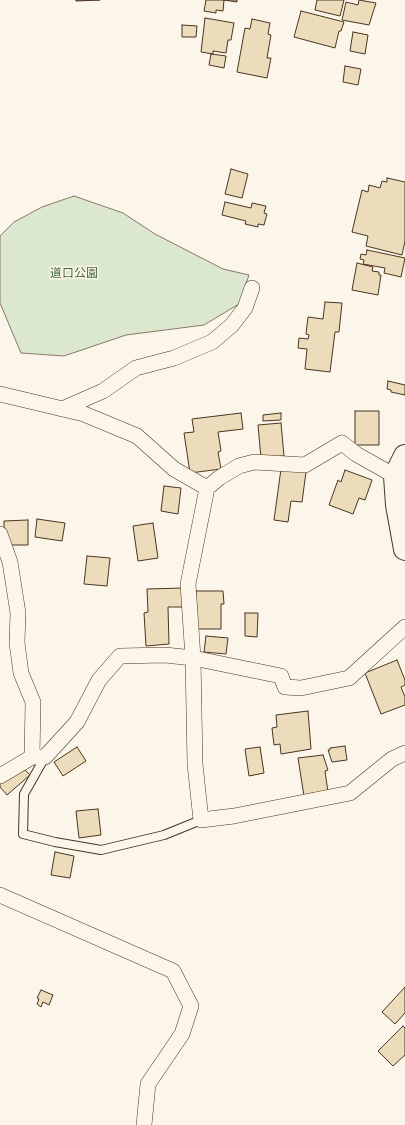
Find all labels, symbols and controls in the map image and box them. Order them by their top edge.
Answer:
park label: 道口公園 [50,267,98,281]

